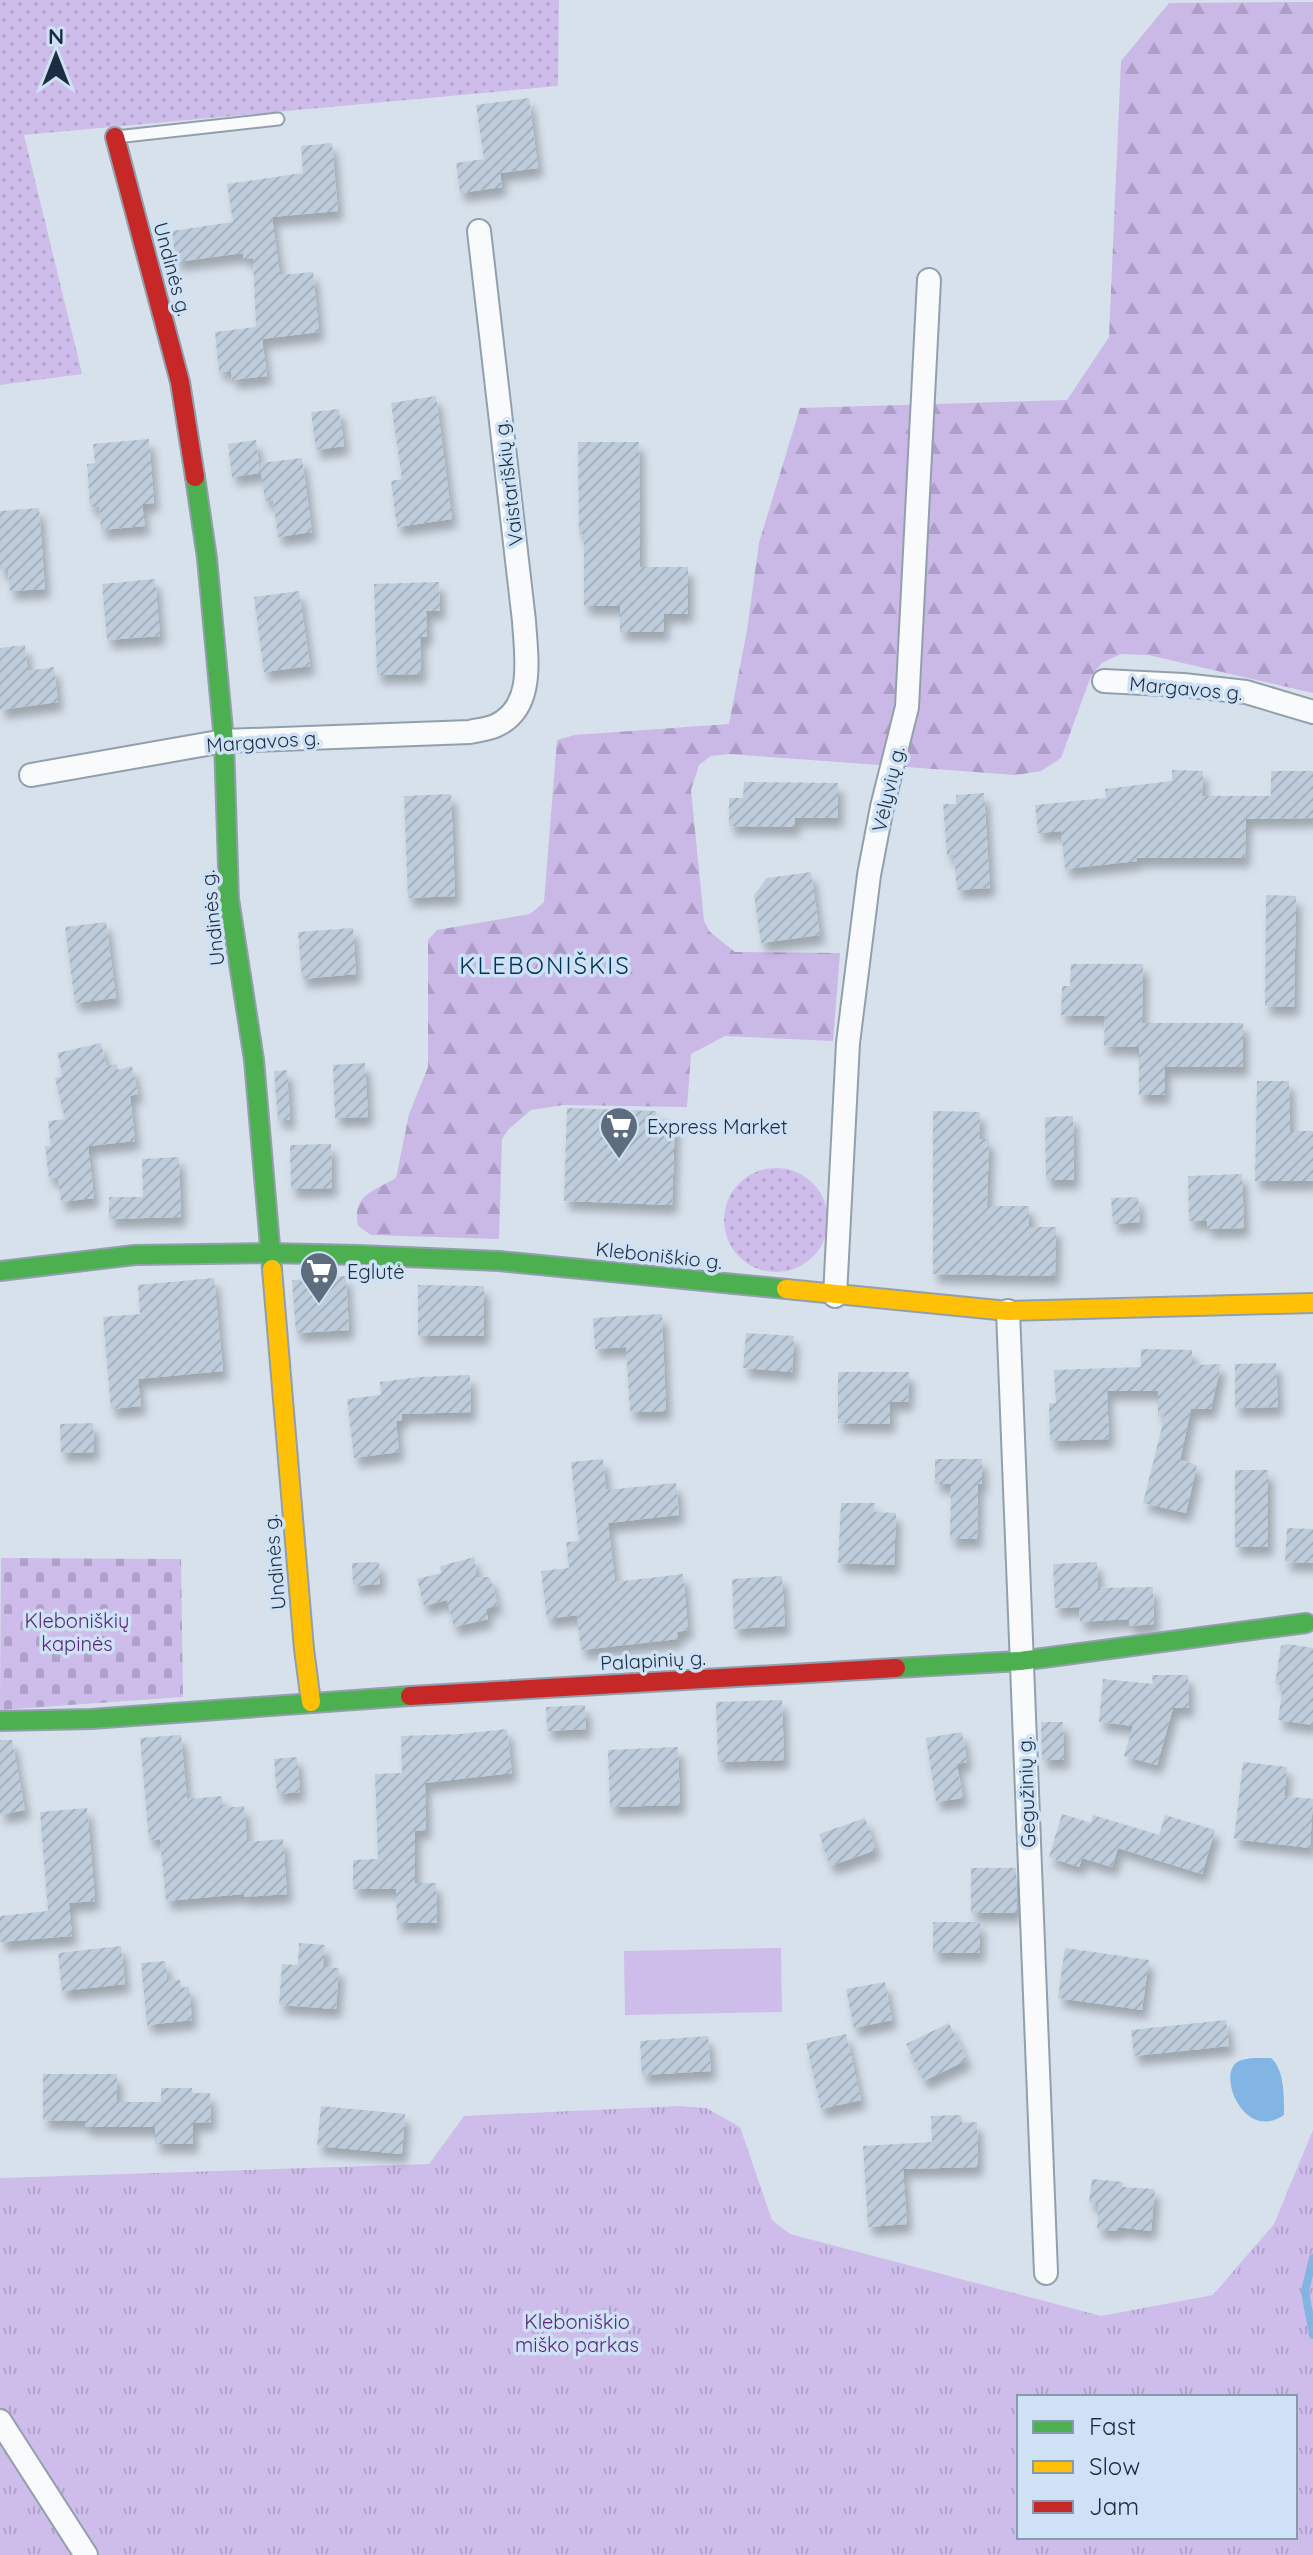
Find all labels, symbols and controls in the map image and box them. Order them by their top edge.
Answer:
north arrow [16,16,96,96]
text: N [48,22,64,50]
street label: Undinės g. [148,219,198,319]
street label: Vaistariškių g. [488,418,528,548]
street label: Margavos g. [1128,671,1244,705]
street label: Margavos g. [205,725,321,757]
street label: Vėlyvių g. [866,744,910,834]
street label: Undinės g. [195,869,229,967]
district label: KLEBONIŠKIS [459,950,631,980]
supermarket icon: Express Market [598,1105,640,1160]
place label: Express Market [647,1114,788,1139]
street label: Kleboniškio g. [594,1236,724,1274]
supermarket icon: Eglutė [298,1250,340,1305]
place label: Eglutė [347,1259,405,1284]
street label: Undinės g. [257,1513,291,1611]
park label: Kleboniškių kapinės [25,1608,129,1656]
street label: Palapinių g. [599,1645,707,1675]
street label: Gegužinių g. [1012,1736,1040,1848]
park label: Kleboniškio miško parkas [515,2309,639,2357]
legend [1017,2395,1297,2539]
text: Fast [1089,2411,1136,2441]
text: Slow [1089,2451,1140,2481]
text: Jam [1089,2491,1139,2521]

